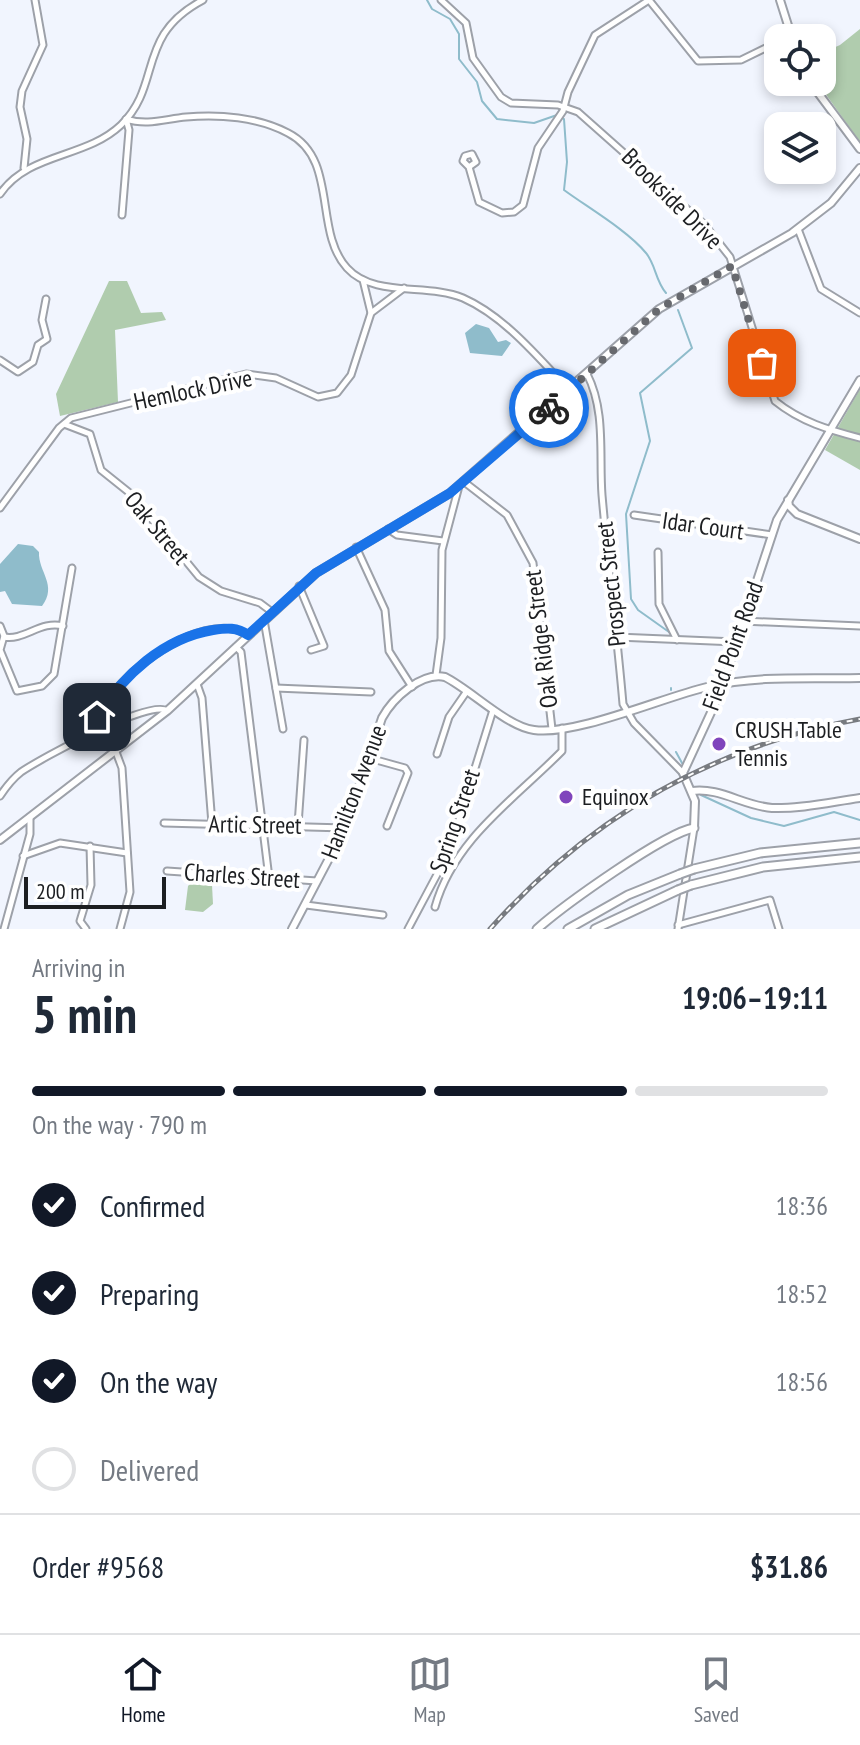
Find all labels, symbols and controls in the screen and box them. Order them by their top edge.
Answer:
map controls [764,24,836,184]
button: locate [764,24,836,96]
button: layers [764,112,836,184]
street label: Brookside Drive [615,142,729,256]
pin [728,329,796,397]
icon: bag [740,341,784,385]
street label: Hemlock Drive [131,362,255,417]
courier [509,368,589,448]
icon: bike [527,386,571,430]
street label: Oak Street [118,485,197,571]
street label: Idar Court [660,504,746,547]
street label: Prospect Street [588,520,632,648]
street label: Oak Ridge Street [517,568,564,710]
street label: Field Point Road [695,577,770,715]
pin [63,683,131,751]
icon: home [75,695,119,739]
place label: CRUSH Table Tennis [735,714,842,773]
street label: Hamilton Avenue [314,720,393,863]
marker: CRUSH Table Tennis [710,735,728,753]
street label: Spring Street [422,764,487,877]
place label: Equinox [582,781,649,812]
marker: Equinox [557,788,575,806]
street label: Artic Street [208,808,302,841]
street label: Charles Street [183,856,301,895]
scale bar [24,873,166,909]
text: 200 m [36,877,85,905]
text: Arriving in [32,951,125,984]
text: 19:06–19:11 [682,978,828,1017]
text: 5 min [32,980,137,1047]
text: On the way · 790 m [32,1108,207,1141]
icon: check [32,1183,76,1227]
text: Confirmed [100,1186,205,1225]
text: 18:36 [776,1189,828,1222]
icon: check [32,1271,76,1315]
text: Preparing [100,1274,199,1313]
text: 18:52 [776,1277,828,1310]
icon: check [32,1359,76,1403]
text: On the way [100,1362,217,1401]
text: 18:56 [776,1365,828,1398]
text: Delivered [100,1450,199,1489]
text: Order #9568 [32,1547,164,1586]
text: $31.86 [750,1547,828,1586]
tab: Home [121,1652,166,1728]
tab: Map [408,1652,452,1728]
tab: Saved [694,1652,739,1728]

